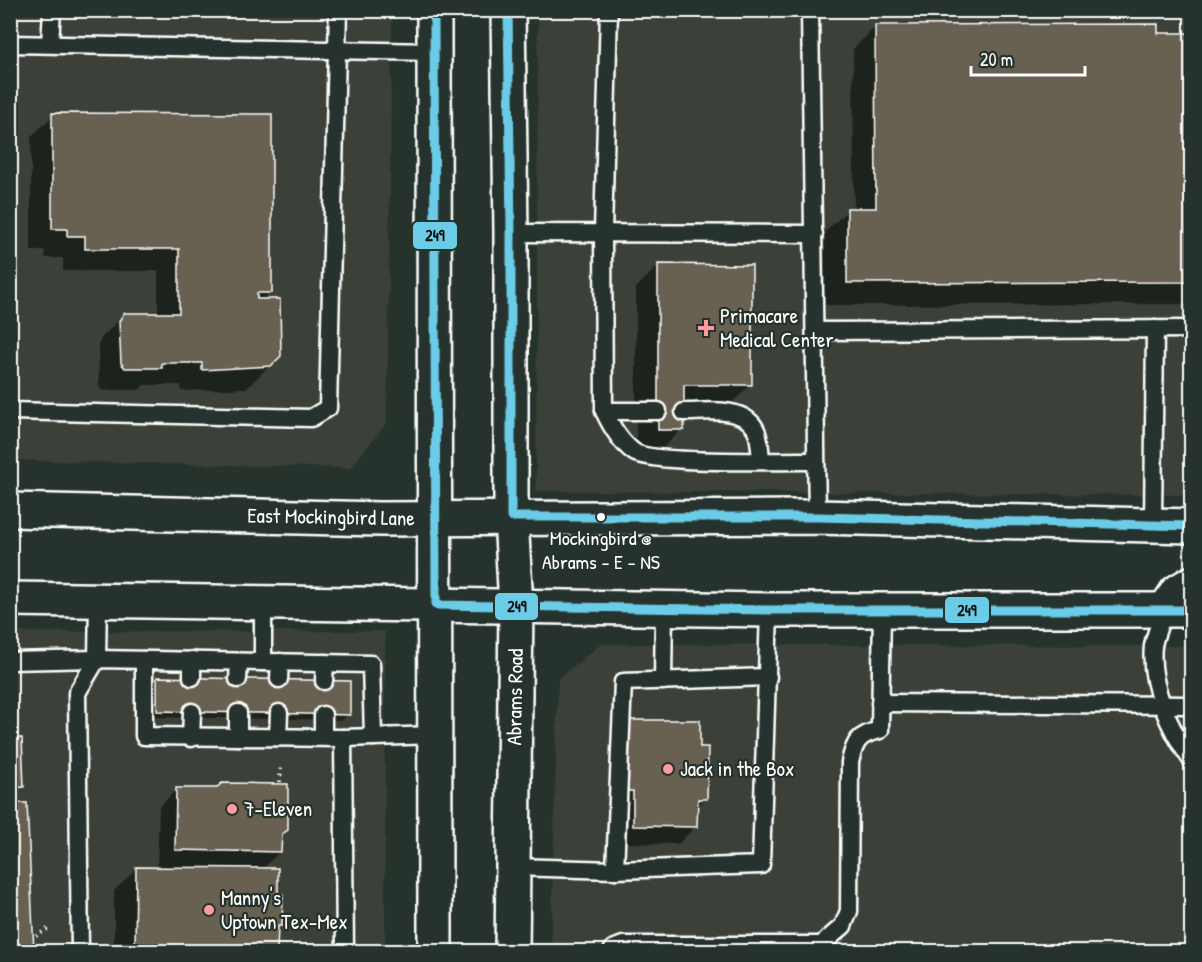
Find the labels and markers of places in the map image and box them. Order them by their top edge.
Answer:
place label: Primacare Medical Center [720,301,834,354]
marker: Primacare Medical Center [697,319,715,337]
marker: Mockingbird @ Abrams - E - NS [595,511,607,523]
place label: Mockingbird @ Abrams - E - NS [542,524,660,575]
place label: Jack in the Box [680,754,794,783]
marker: Jack in the Box [661,762,675,776]
place label: 7-Eleven [244,794,312,823]
marker: 7-Eleven [225,802,239,816]
place label: Manny's Uptown Tex-Mex [221,883,348,936]
marker: Manny's Uptown Tex-Mex [202,903,216,917]

